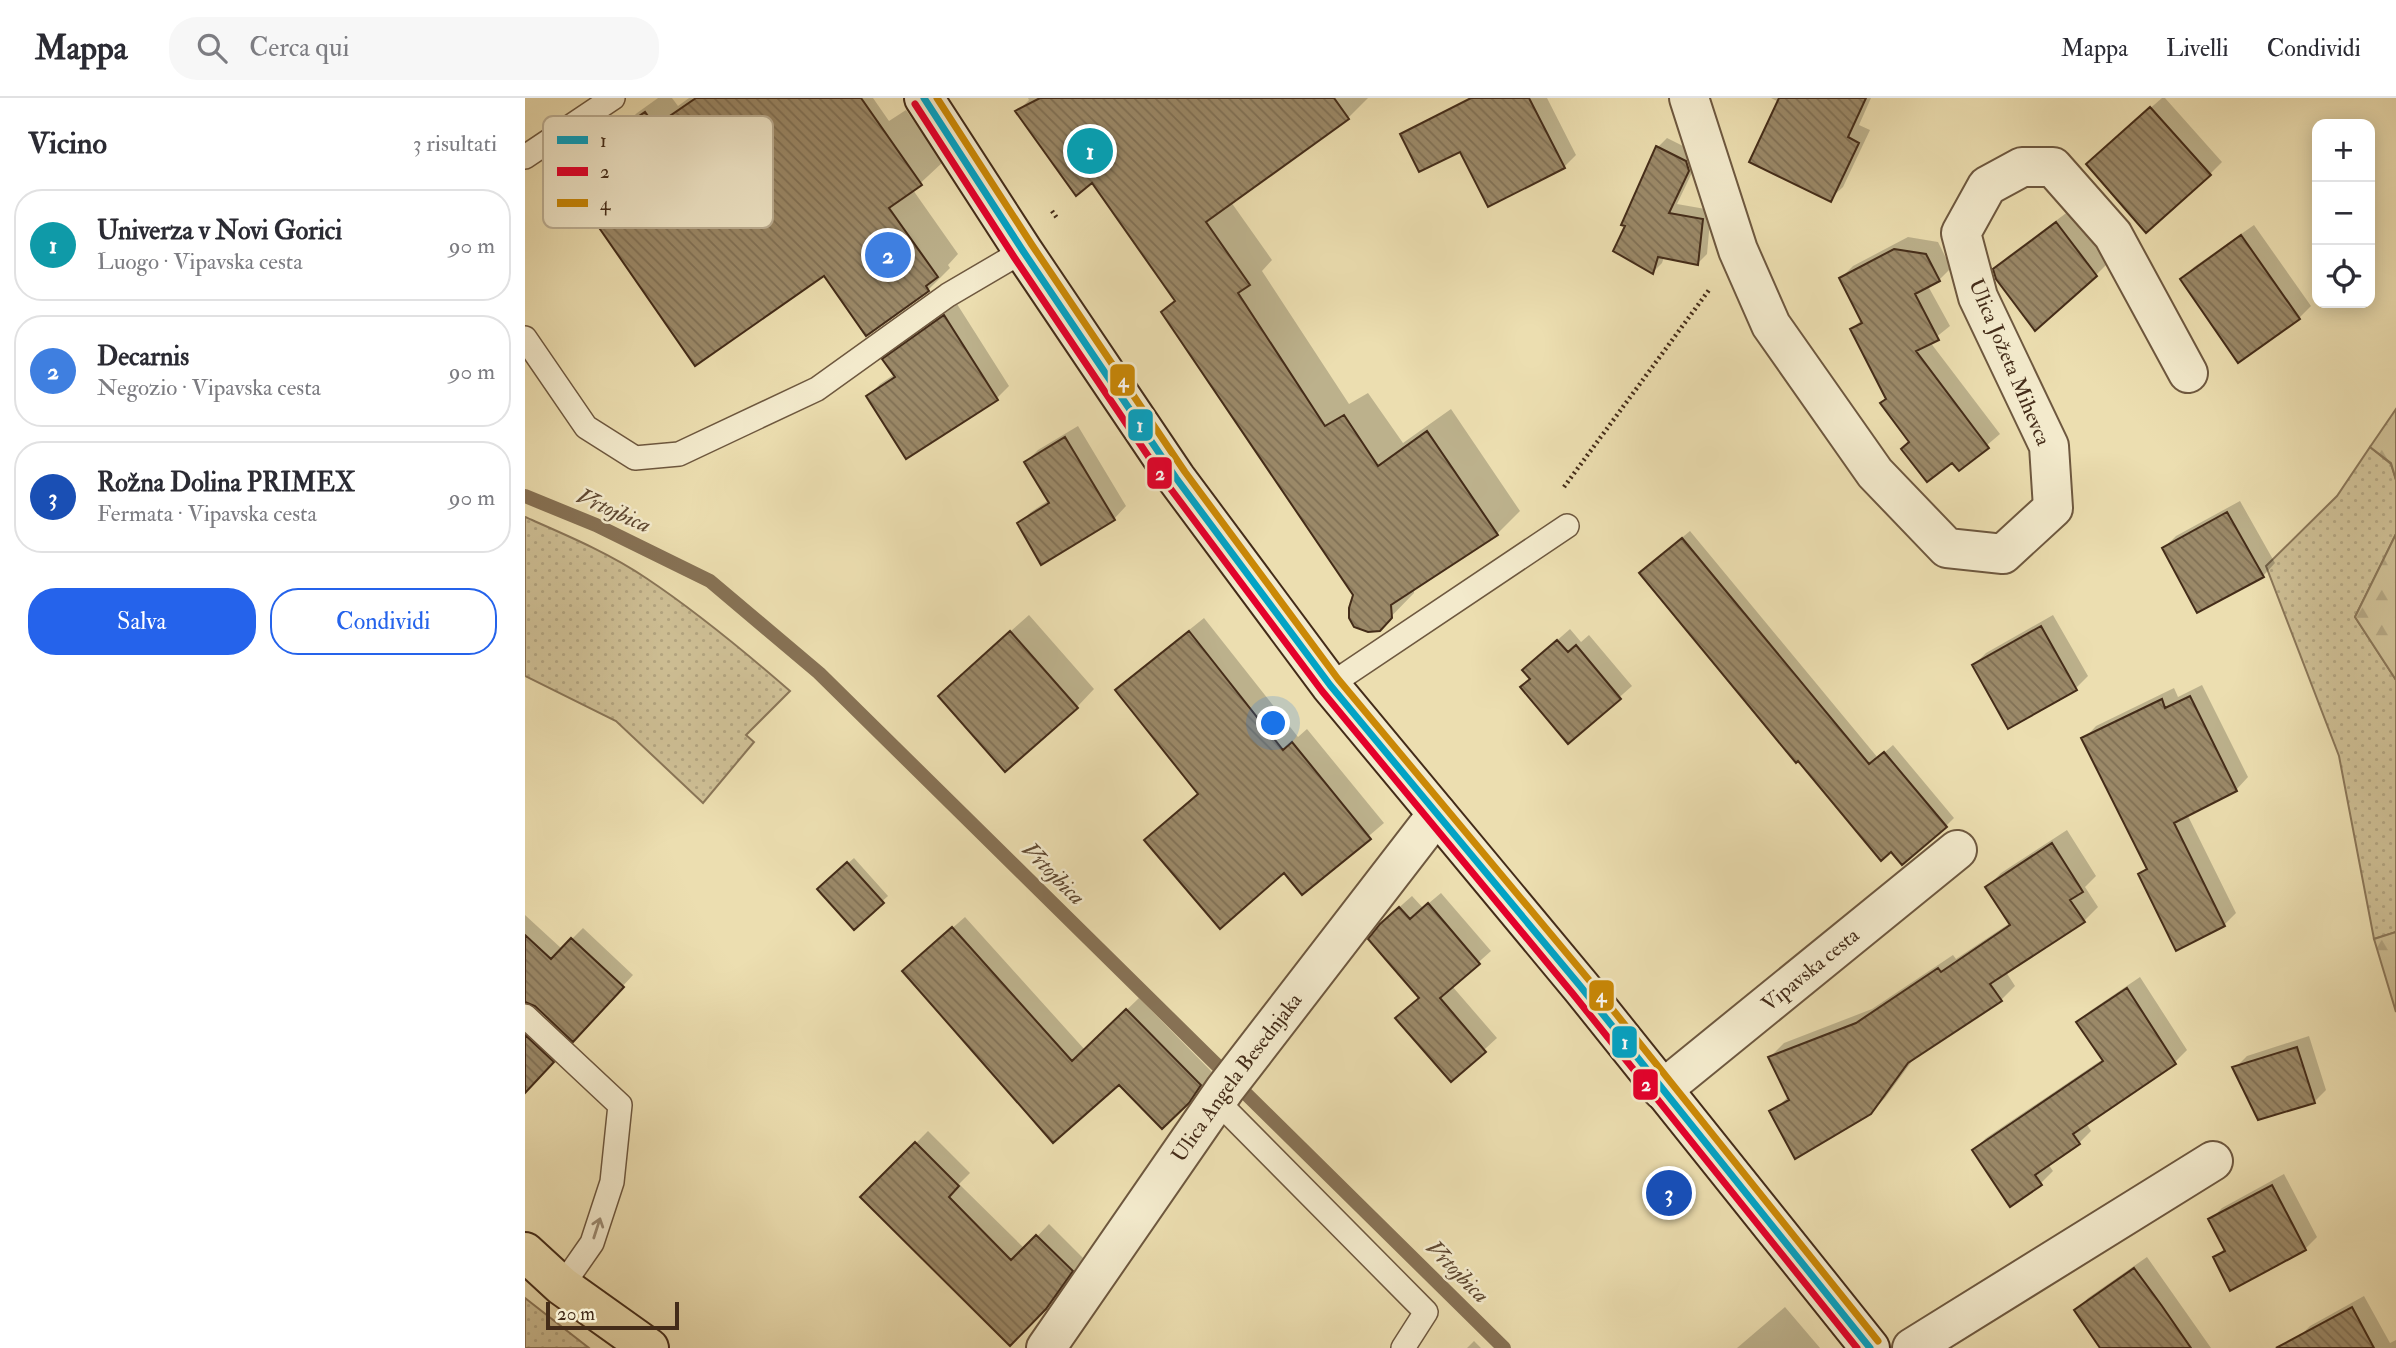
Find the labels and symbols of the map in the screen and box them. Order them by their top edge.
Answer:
legend [543,116,773,228]
pin: 1 [1067,125,1113,177]
text: 1 [600,129,607,153]
text: 2 [600,160,610,184]
text: 4 [600,192,611,216]
pin: 2 [865,229,911,281]
street label: Ulica Jožeta Mihevca [1962,275,2057,450]
line badge: 4 [1109,363,1136,397]
text: 4 [1117,369,1130,393]
line badge: 1 [1127,408,1154,442]
text: 1 [1137,414,1144,438]
line badge: 2 [1146,456,1173,490]
text: 2 [1155,462,1165,486]
water label: Vrtojbica [572,481,656,540]
your location [1256,706,1290,740]
water label: Vrtojbica [1016,835,1092,911]
street label: Vipavska cesta [1756,922,1865,1018]
line badge: 4 [1588,979,1615,1012]
text: 4 [1595,984,1608,1008]
street label: Ulica Angela Besednjaka [1166,987,1308,1167]
line badge: 1 [1611,1025,1638,1059]
text: 1 [1622,1031,1629,1055]
line badge: 2 [1632,1068,1659,1101]
text: 2 [1641,1073,1651,1097]
pin: 3 [1646,1167,1692,1219]
one-way arrow [592,1217,604,1239]
water label: Vrtojbica [1420,1233,1496,1309]
scale bar [546,1299,679,1331]

